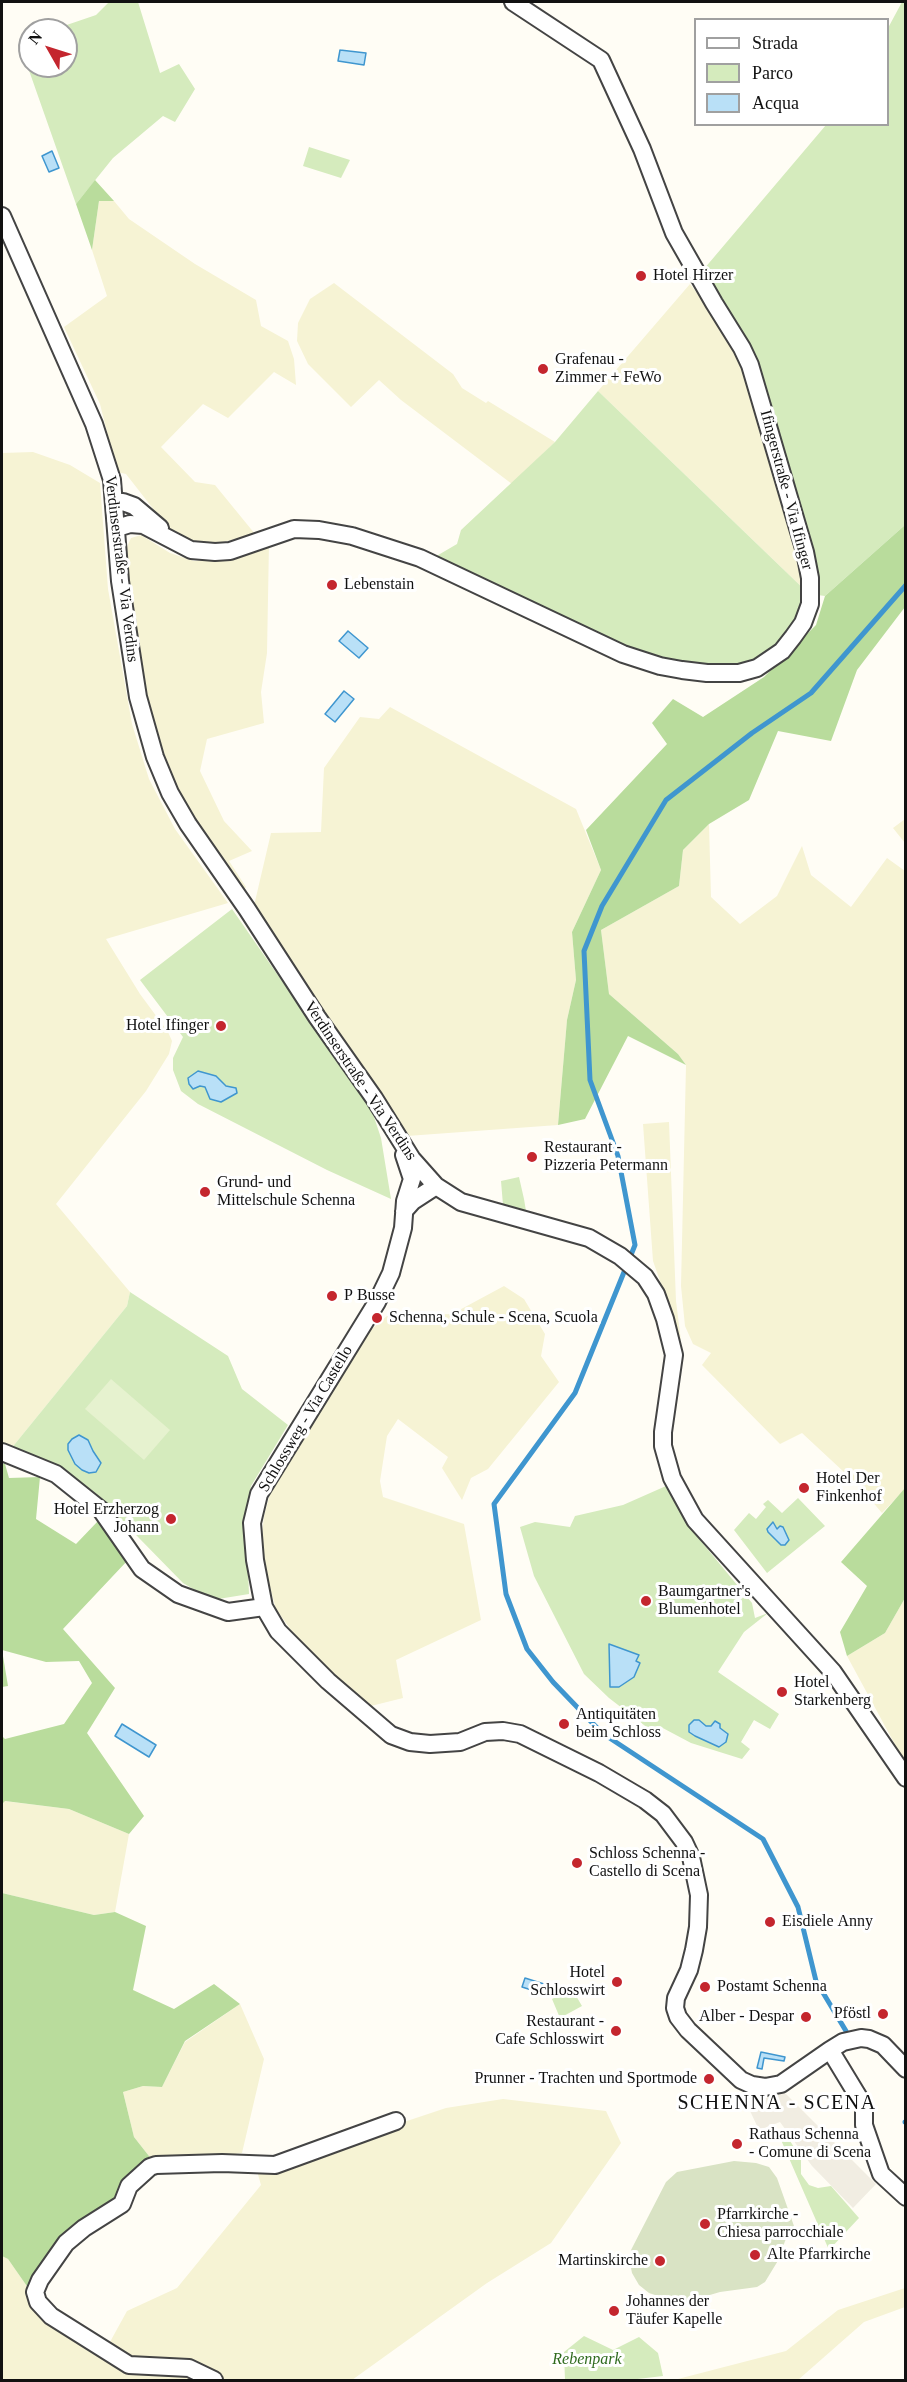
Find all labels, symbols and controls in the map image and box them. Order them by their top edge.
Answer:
north arrow [18,18,78,78]
legend [694,18,889,126]
text: N [25,28,45,47]
text: Strada [752,33,798,53]
text: Parco [752,63,793,83]
text: Acqua [752,93,799,113]
place label: Hotel Hirzer [653,266,733,286]
marker: Hotel Hirzer [634,269,648,283]
place label: Grafenau - Zimmer + FeWo [555,350,661,388]
marker: Grafenau - Zimmer + FeWo [536,362,550,376]
street label: Ifingerstraße - Via Ifinger [755,408,817,572]
street label: Verdinserstraße - Via Verdins [100,475,142,663]
place label: Lebenstain [344,575,414,595]
marker: Lebenstain [325,578,339,592]
street label: Verdinserstraße - Via Verdins [300,998,420,1164]
place label: Hotel Ifinger [126,1016,209,1036]
marker: Hotel Ifinger [214,1019,228,1033]
place label: Restaurant - Pizzeria Petermann [544,1138,668,1176]
marker: Restaurant - Pizzeria Petermann [525,1150,539,1164]
place label: Grund- und Mittelschule Schenna [217,1173,355,1211]
marker: Grund- und Mittelschule Schenna [198,1185,212,1199]
place label: P Busse [344,1286,395,1306]
marker: P Busse [325,1289,339,1303]
place label: Schenna, Schule - Scena, Scuola [389,1308,598,1328]
marker: Schenna, Schule - Scena, Scuola [370,1311,384,1325]
street label: Schlossweg - Via Castello [255,1342,357,1496]
place label: Hotel Der Finkenhof [816,1469,882,1507]
marker: Hotel Der Finkenhof [797,1481,811,1495]
place label: Hotel Erzherzog Johann [54,1500,159,1538]
marker: Hotel Erzherzog Johann [164,1512,178,1526]
place label: Baumgartner's Blumenhotel [658,1582,751,1620]
marker: Baumgartner's Blumenhotel [639,1594,653,1608]
place label: Hotel Starkenberg [794,1673,871,1711]
marker: Hotel Starkenberg [775,1685,789,1699]
place label: Antiquitäten beim Schloss [576,1705,661,1743]
marker: Antiquitäten beim Schloss [557,1717,571,1731]
place label: Schloss Schenna - Castello di Scena [589,1844,705,1882]
marker: Schloss Schenna - Castello di Scena [570,1856,584,1870]
place label: Eisdiele Anny [782,1912,873,1932]
marker: Eisdiele Anny [763,1915,777,1929]
place label: Hotel Schlosswirt [530,1963,605,2001]
marker: Hotel Schlosswirt [610,1975,624,1989]
place label: Postamt Schenna [717,1977,827,1997]
marker: Postamt Schenna [698,1980,712,1994]
place label: Pföstl [834,2004,871,2024]
place label: Alber - Despar [699,2007,794,2027]
marker: Pföstl [876,2007,890,2021]
marker: Alber - Despar [799,2010,813,2024]
place label: Restaurant - Cafe Schlosswirt [495,2012,604,2050]
marker: Restaurant - Cafe Schlosswirt [609,2024,623,2038]
place label: Prunner - Trachten und Sportmode [475,2069,697,2089]
marker: Prunner - Trachten und Sportmode [702,2072,716,2086]
district label: SCHENNA - SCENA [677,2092,877,2116]
place label: Rathaus Schenna - Comune di Scena [749,2125,871,2163]
marker: Rathaus Schenna - Comune di Scena [730,2137,744,2151]
place label: Pfarrkirche - Chiesa parrocchiale [717,2205,844,2243]
marker: Pfarrkirche - Chiesa parrocchiale [698,2217,712,2231]
place label: Alte Pfarrkirche [767,2245,871,2265]
marker: Alte Pfarrkirche [748,2248,762,2262]
place label: Martinskirche [558,2251,648,2271]
marker: Martinskirche [653,2254,667,2268]
place label: Johannes der Täufer Kapelle [626,2292,722,2330]
marker: Johannes der Täufer Kapelle [607,2304,621,2318]
park label: Rebenpark [552,2350,622,2370]

